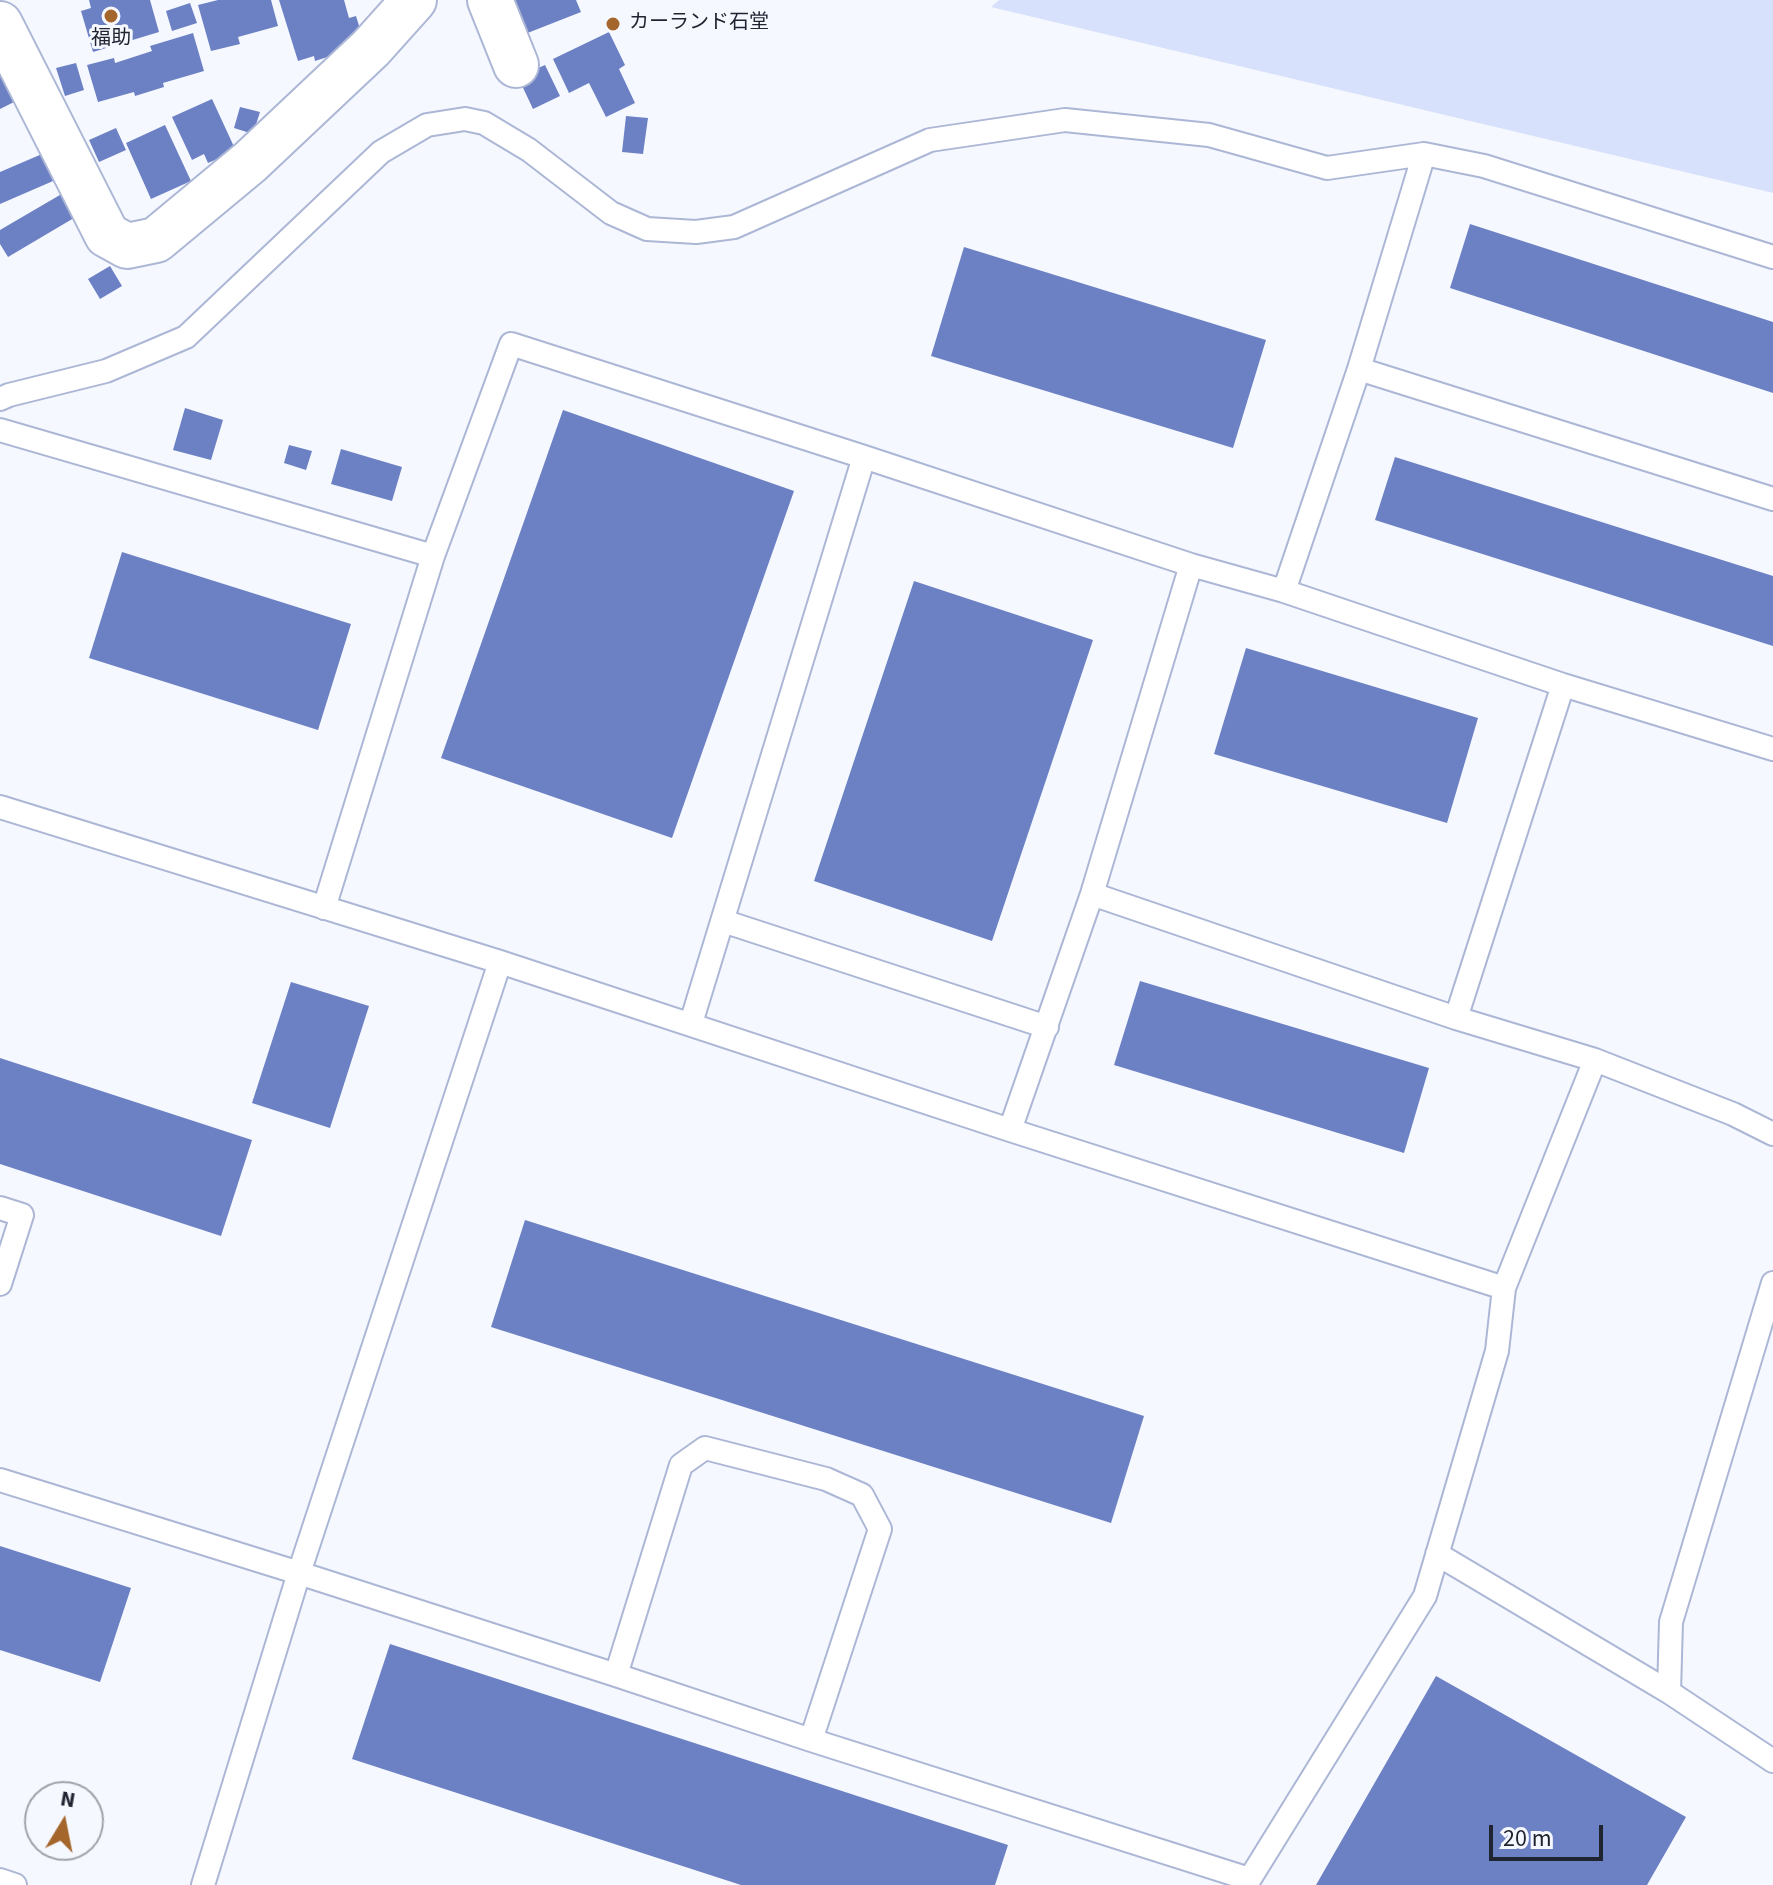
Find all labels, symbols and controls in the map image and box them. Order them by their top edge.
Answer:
marker: 福助 [102,7,120,25]
place label: カーランド石堂 [629,12,769,36]
marker: カーランド石堂 [604,15,622,33]
place label: 福助 [91,28,131,52]
north arrow [24,1781,104,1861]
text: N [58,1782,78,1816]
scale bar [1493,1809,1607,1859]
text: 20 m [1503,1821,1552,1856]

